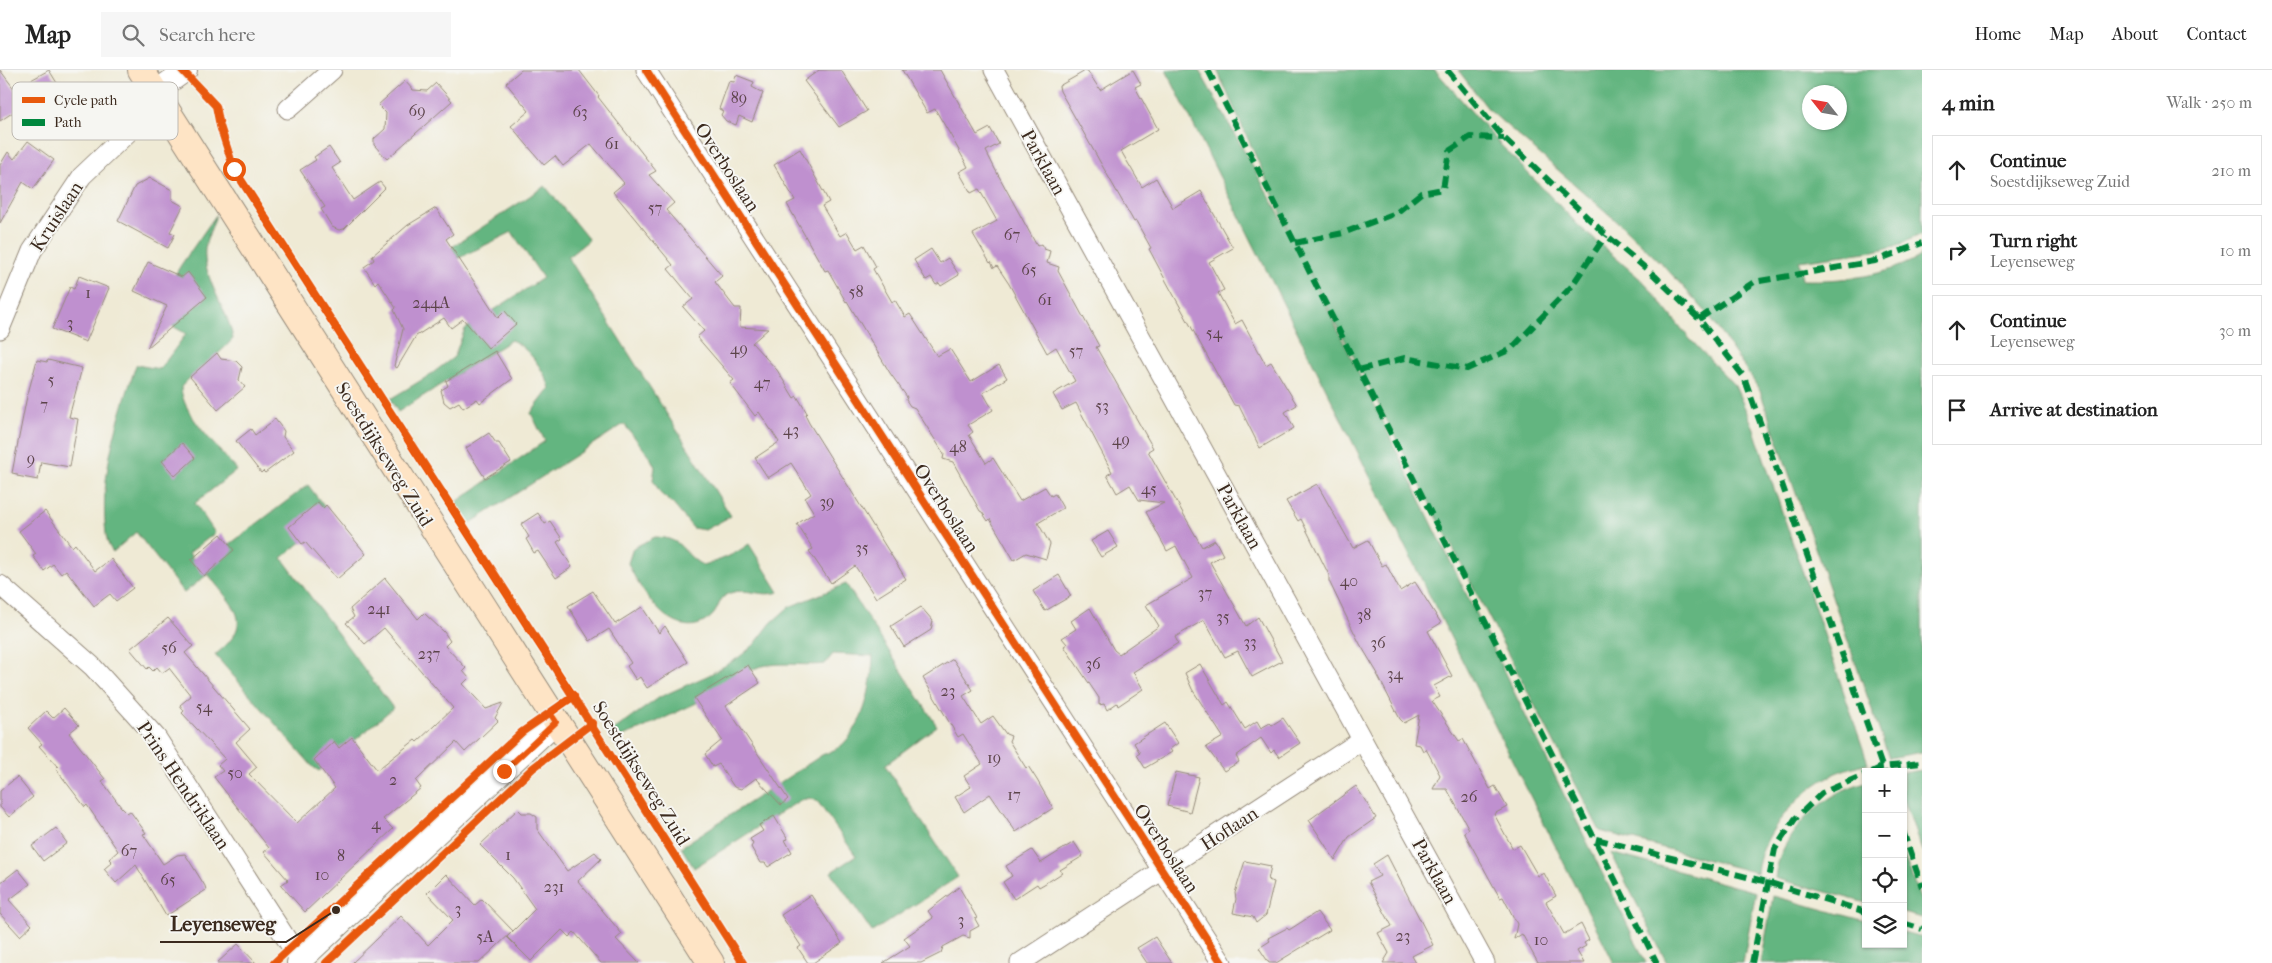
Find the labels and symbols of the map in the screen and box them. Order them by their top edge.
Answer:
legend [12,82,178,140]
north arrow [1802,85,1847,130]
house number: 89 [731,88,747,107]
text: Cycle path [54,92,118,109]
house number: 69 [408,101,426,120]
house number: 63 [572,102,588,121]
text: Path [54,114,82,131]
street label: Overboslaan [690,119,764,216]
street label: Parklaan [1016,126,1070,199]
house number: 61 [605,134,619,153]
route start [223,158,246,181]
street label: Kruislaan [26,177,88,256]
house number: 57 [648,198,663,217]
house number: 67 [1004,225,1020,244]
house number: 65 [1021,260,1037,279]
house number: 58 [849,282,863,301]
house number: 1 [85,283,91,302]
house number: 61 [1038,290,1052,309]
house number: 244A [412,293,450,312]
house number: 3 [67,313,73,332]
house number: 54 [1206,323,1223,342]
house number: 49 [730,339,748,358]
house number: 57 [1069,341,1084,360]
house number: 5 [48,370,55,389]
house number: 47 [754,373,771,392]
street label: Soestdijkseweg Zuid [331,378,438,531]
house number: 7 [40,395,48,414]
house number: 53 [1095,396,1109,415]
house number: 43 [783,420,799,439]
house number: 49 [1112,430,1130,449]
house number: 48 [949,437,967,456]
house number: 9 [27,449,35,468]
street label: Overboslaan [909,460,983,557]
house number: 45 [1141,479,1157,498]
street label: Parklaan [1212,480,1266,553]
house number: 39 [820,492,834,511]
house number: 35 [855,538,869,557]
house number: 40 [1340,571,1358,590]
house number: 37 [1198,583,1212,602]
house number: 241 [367,599,391,618]
house number: 38 [1357,605,1371,624]
house number: 35 [1216,607,1230,626]
house number: 33 [1243,632,1257,651]
house number: 36 [1370,633,1386,652]
house number: 56 [161,638,177,657]
house number: 237 [418,644,441,663]
house number: 36 [1085,654,1101,673]
house number: 34 [1387,664,1404,683]
house number: 23 [941,681,955,700]
house number: 54 [196,697,213,716]
street label: Soestdijkseweg Zuid [588,697,695,850]
street label: Prins Hendriklaan [132,717,234,854]
house number: 19 [987,748,1001,767]
route end [493,760,516,783]
house number: 50 [227,763,243,782]
house number: 2 [389,770,397,789]
house number: 17 [1007,785,1021,804]
house number: 26 [1461,787,1478,806]
street label: Overboslaan [1129,800,1203,897]
street label: Hoflaan [1197,802,1262,855]
house number: 4 [371,814,381,833]
street label: Parklaan [1407,835,1461,908]
house number: 67 [121,841,137,860]
house number: 1 [505,845,511,864]
house number: 8 [337,846,345,865]
house number: 10 [315,865,329,884]
house number: 65 [160,870,176,889]
house number: 231 [544,877,564,896]
house number: 3 [455,899,461,918]
callout: Leyenseweg [160,907,286,942]
house number: 3 [958,910,964,929]
text: Leyenseweg [170,913,277,936]
house number: 23 [1396,926,1410,945]
house number: 5A [476,927,494,946]
house number: 10 [1534,930,1548,949]

